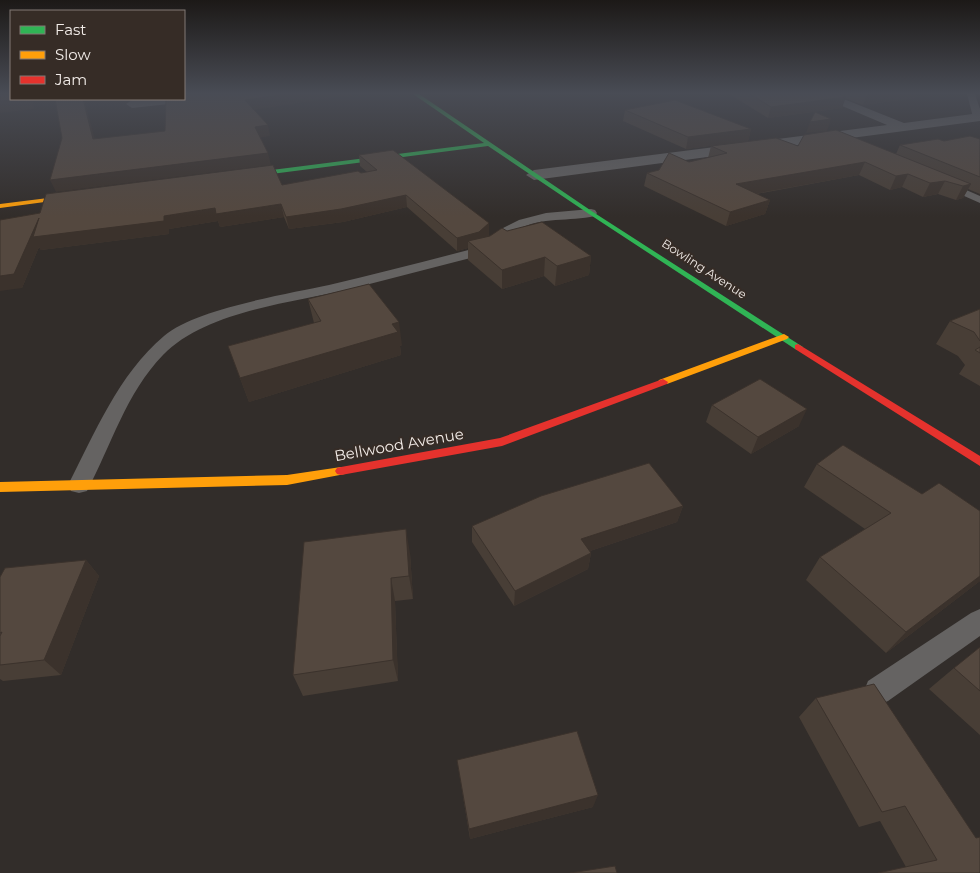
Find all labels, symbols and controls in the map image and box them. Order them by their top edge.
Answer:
legend [10,10,185,100]
text: Fast [55,20,86,39]
text: Slow [55,45,91,64]
text: Jam [54,70,87,89]
street label: Bowling Avenue [659,236,750,302]
street label: Bellwood Avenue [333,424,465,465]

